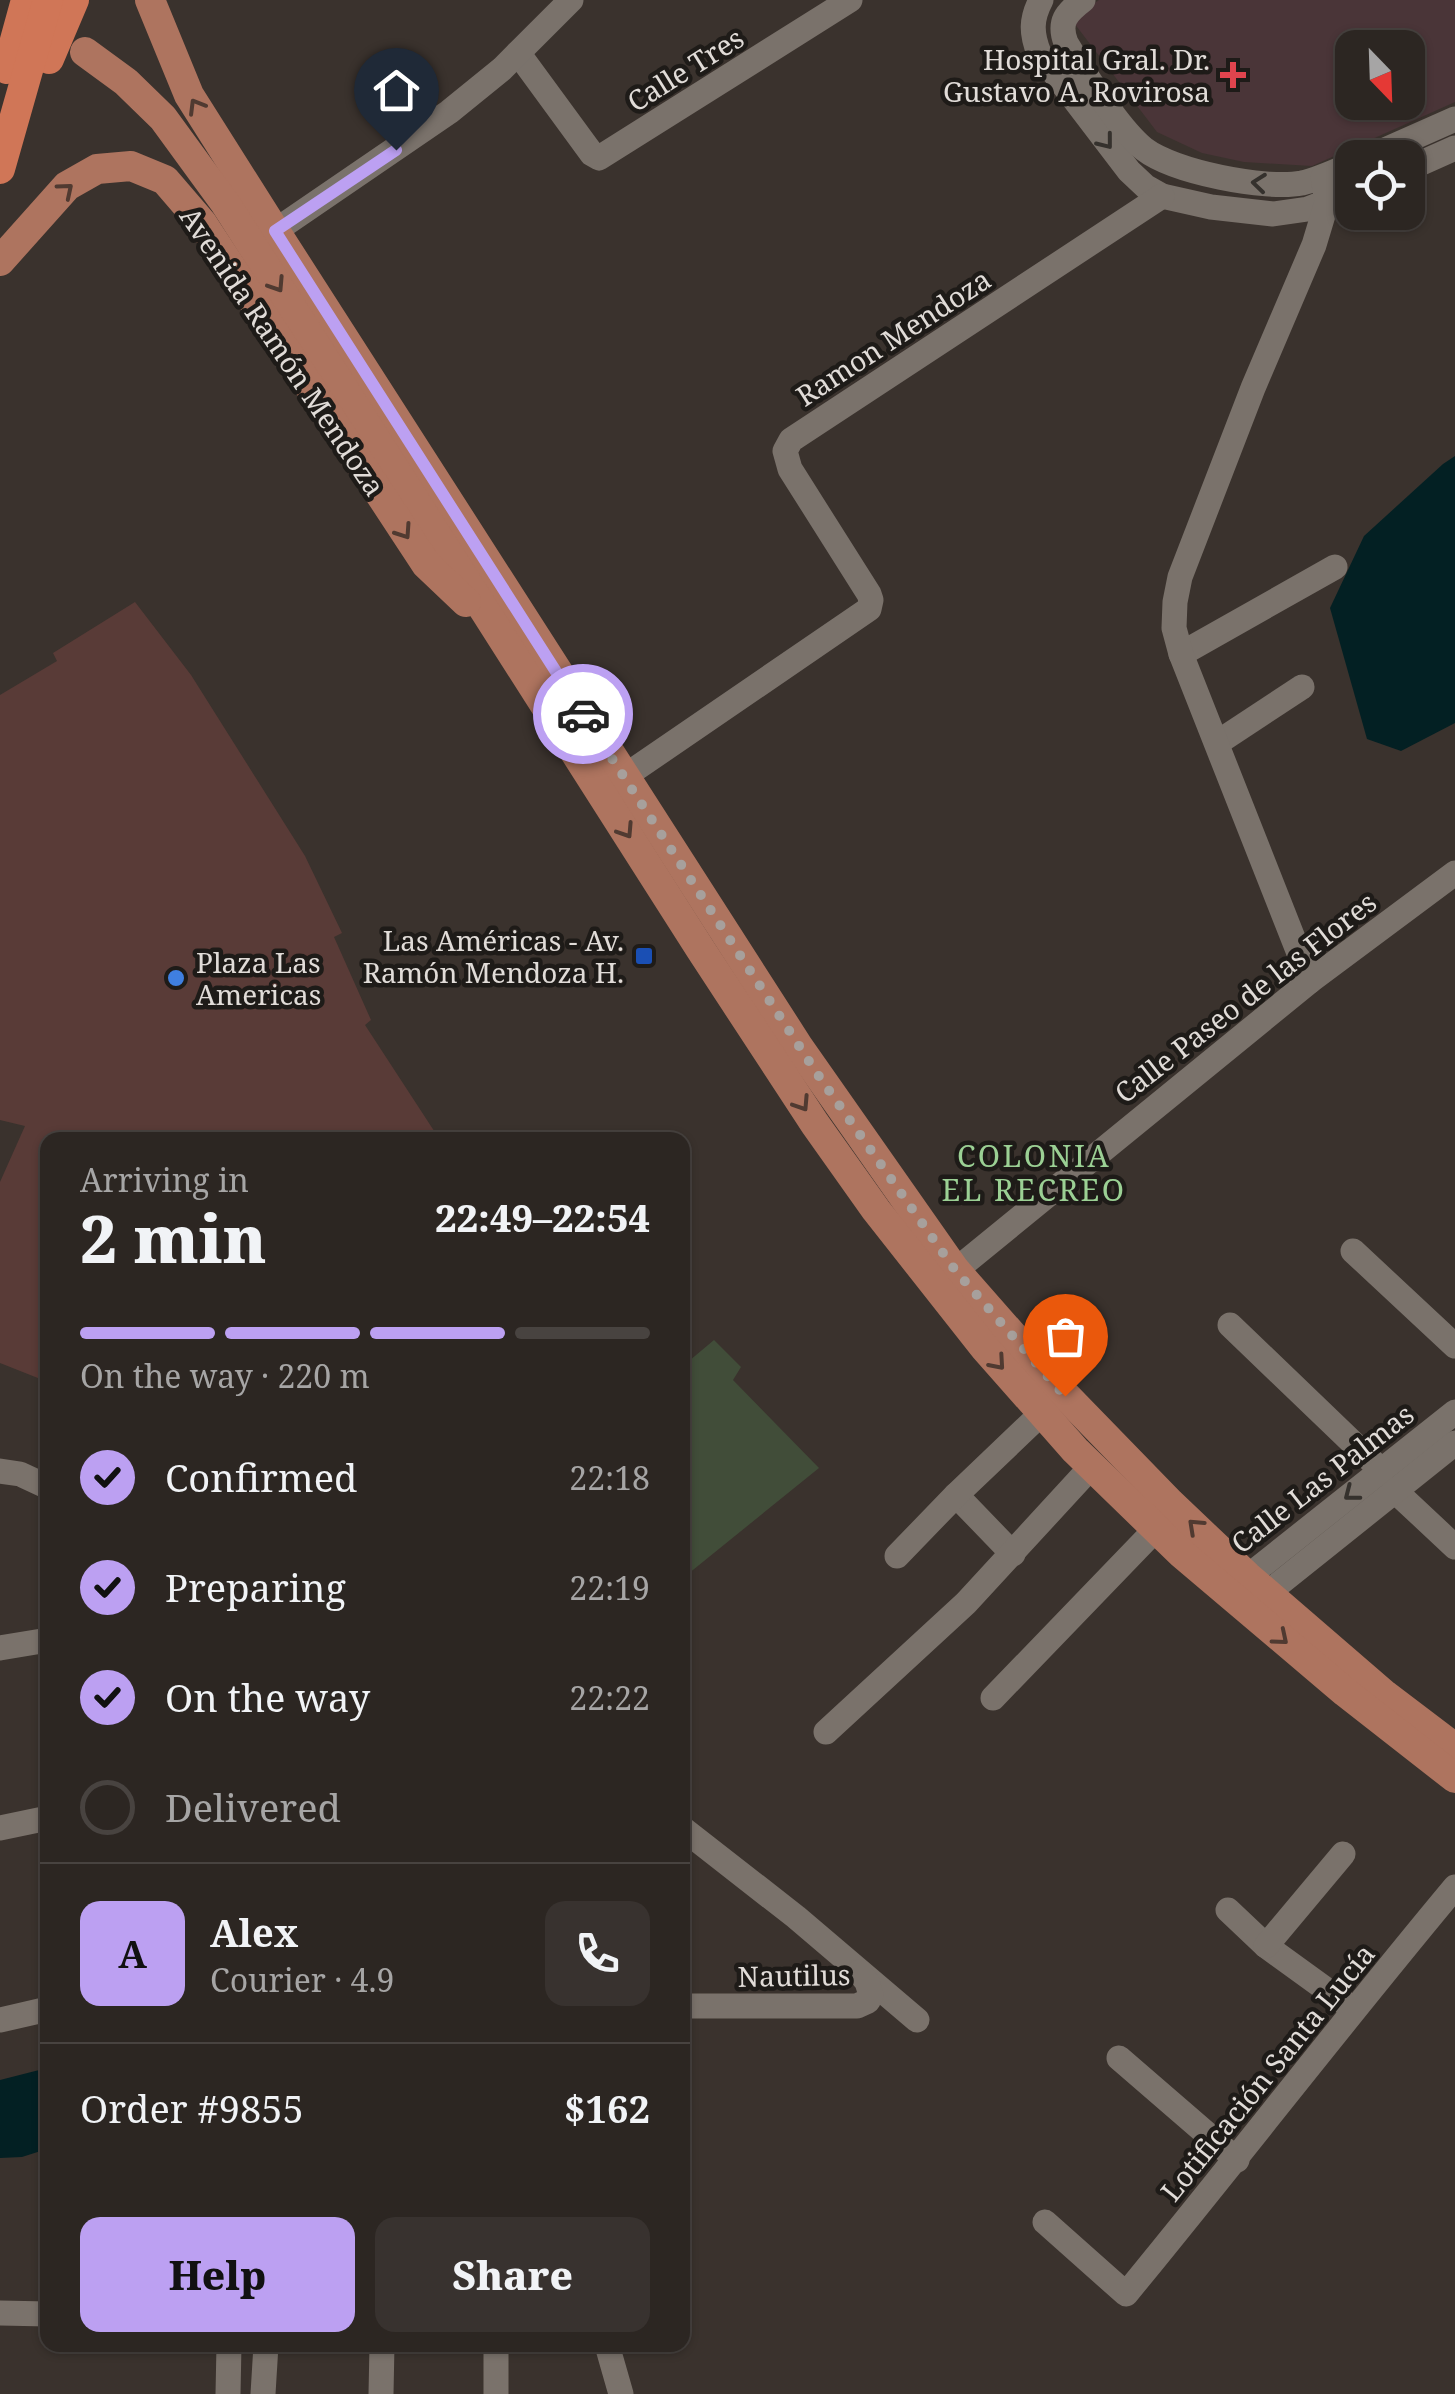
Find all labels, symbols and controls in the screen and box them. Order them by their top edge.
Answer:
street label: Calle Tres [620,18,750,120]
north arrow [1335,30,1425,120]
map controls [1335,30,1425,230]
place label: Hospital Gral. Dr. Gustavo A. Rovirosa [943,40,1210,110]
pin [354,48,439,151]
marker: Hospital Gral. Dr. Gustavo A. Rovirosa [1220,62,1246,88]
icon: home [369,63,424,118]
one-way arrow [189,98,208,116]
one-way arrow [1094,131,1112,149]
button: locate [1335,140,1425,230]
one-way arrow [1251,173,1267,194]
one-way arrow [55,184,73,202]
street label: Avenida Ramón Mendoza [172,199,394,503]
street label: Ramon Mendoza [788,260,998,414]
one-way arrow [265,274,284,292]
one-way arrow [392,522,411,540]
courier [533,664,633,764]
icon: car [556,687,611,742]
one-way arrow [614,820,633,838]
street label: Calle Paseo de las Flores [1106,883,1384,1111]
place label: Las Américas - Av. Ramón Mendoza H. [363,921,624,991]
place label: Plaza Las Americas [196,943,322,1013]
marker: Las Américas - Av. Ramón Mendoza H. [633,945,655,967]
marker: Plaza Las Americas [165,967,187,989]
one-way arrow [790,1093,808,1112]
district label: COLONIA EL RECREO [941,1135,1127,1210]
text: Arriving in [80,1158,249,1201]
text: 22:49–22:54 [435,1191,650,1243]
text: 2 min [80,1194,267,1282]
pin [1023,1294,1108,1397]
icon: bag [1038,1309,1093,1364]
one-way arrow [987,1352,1005,1370]
text: On the way · 220 m [80,1354,370,1397]
street label: Calle Las Palmas [1223,1395,1421,1561]
icon: check [80,1450,135,1505]
text: Confirmed [165,1451,357,1503]
text: 22:18 [569,1456,650,1499]
one-way arrow [1344,1482,1362,1500]
one-way arrow [1188,1520,1206,1538]
icon: check [80,1560,135,1615]
text: Preparing [165,1561,346,1613]
text: 22:19 [569,1566,650,1609]
one-way arrow [1270,1626,1288,1644]
icon: check [80,1670,135,1725]
text: On the way [165,1671,370,1723]
text: 22:22 [569,1676,650,1719]
text: Delivered [165,1781,341,1833]
button: phone [545,1901,650,2006]
text: Alex [210,1906,298,1958]
text: A [118,1927,147,1979]
street label: Lotificación Santa Lucía [1151,1936,1383,2208]
street label: Nautilus [737,1955,851,1995]
text: Courier · 4.9 [210,1958,394,2001]
text: Order #9855 [80,2082,304,2134]
text: $162 [564,2082,650,2134]
button: Help [80,2217,355,2332]
button: Share [375,2217,650,2332]

